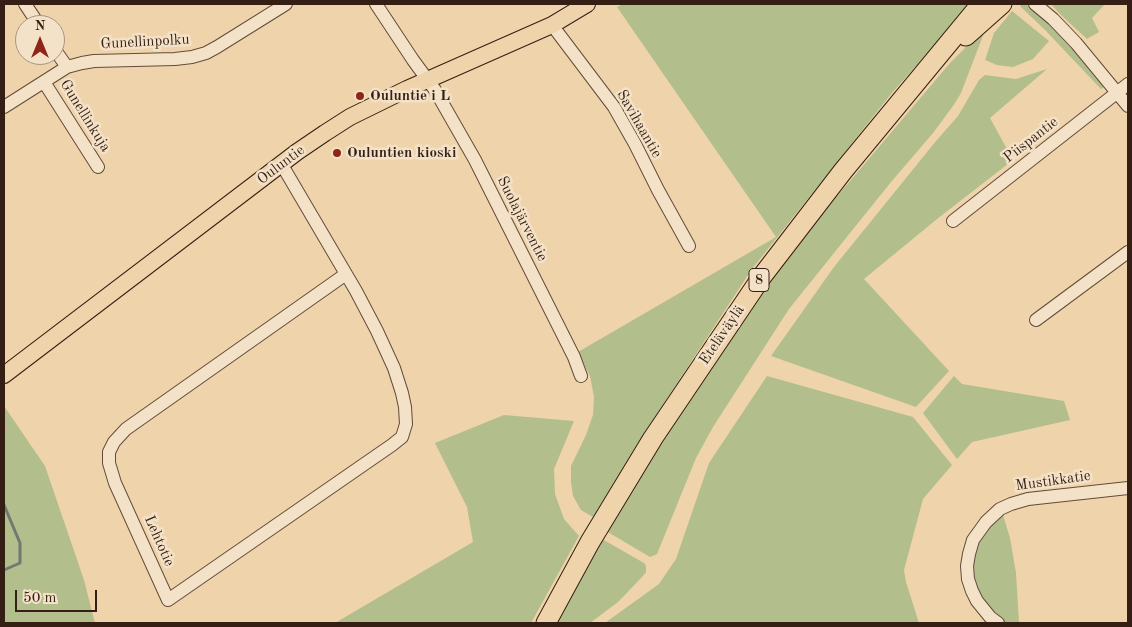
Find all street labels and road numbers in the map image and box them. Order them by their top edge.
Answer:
street label: Gunellinpolku [100,31,190,53]
street label: Gunellinkuja [56,76,114,156]
street label: Savihaantie [612,87,666,161]
street label: Piispantie [1000,113,1062,167]
street label: Ouluntie [254,141,308,189]
street label: Suolajärventie [493,173,551,265]
road number: 8 [749,268,769,292]
street label: Eteläväylä [696,302,748,368]
street label: Mustikkatie [1014,467,1092,495]
street label: Lehtotie [140,513,178,569]

